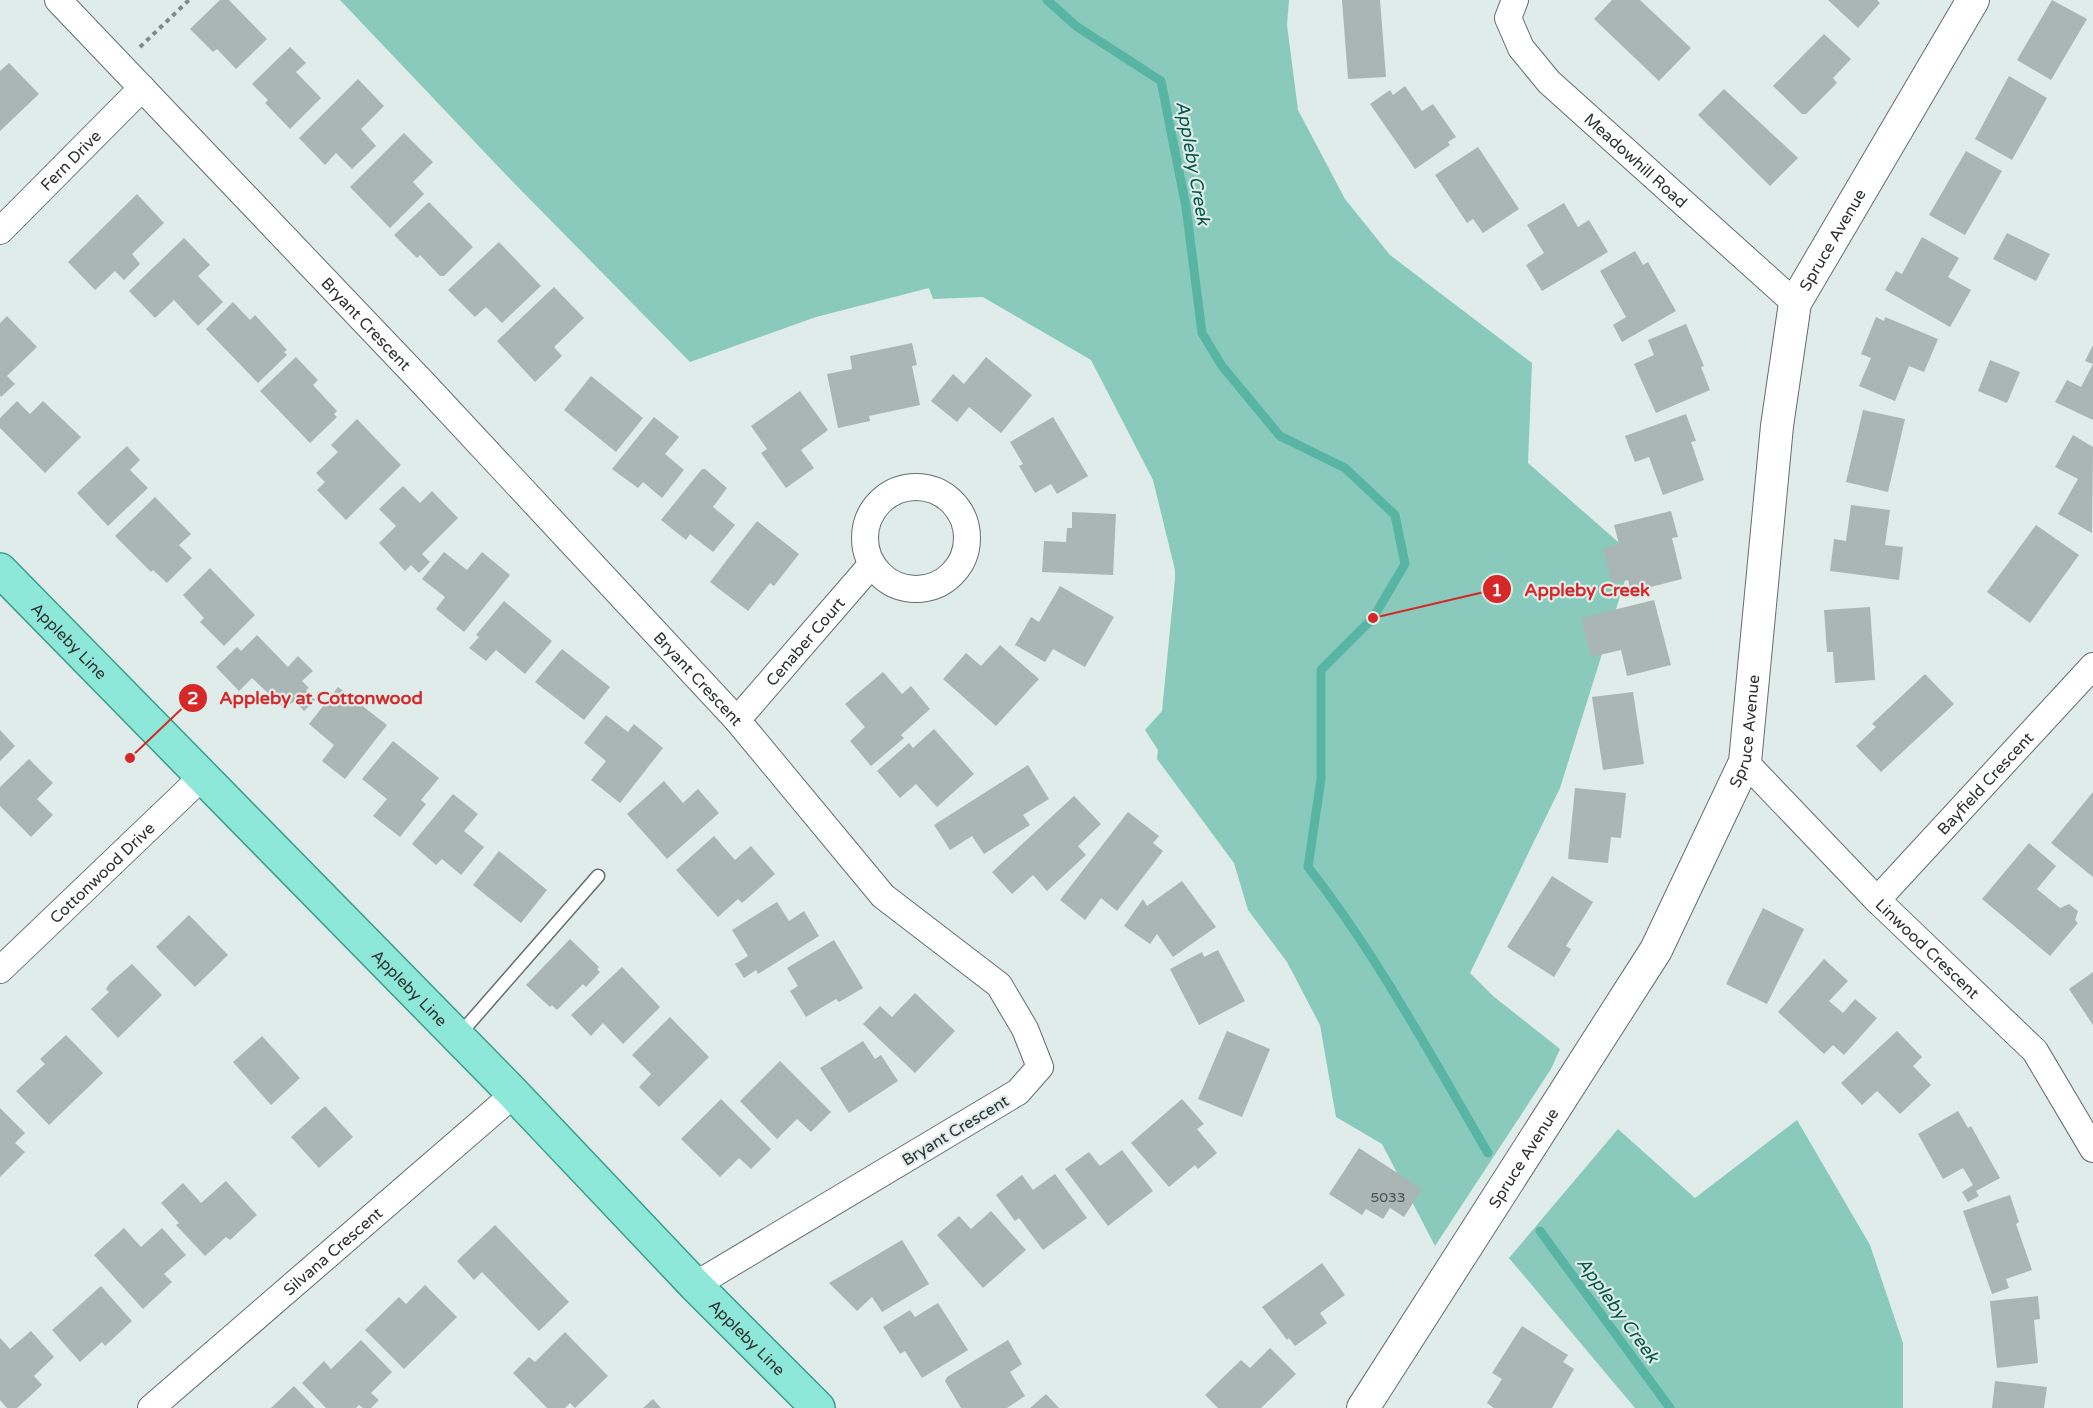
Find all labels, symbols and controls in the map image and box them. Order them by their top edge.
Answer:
water label: Appleby Creek [1171,99,1215,228]
street label: Meadowhill Road [1580,109,1691,212]
street label: Fern Drive [37,126,106,195]
street label: Spruce Avenue [1795,186,1871,295]
street label: Bryant Crescent [317,273,415,375]
callout: Appleby Creek [1482,571,1662,607]
text: 1 [1491,579,1503,601]
text: Appleby Creek [1524,579,1650,601]
street label: Cenaber Court [762,594,850,690]
street label: Appleby Line [27,599,111,684]
street label: Bryant Crescent [649,628,746,730]
street label: Spruce Avenue [1725,674,1764,791]
callout: Appleby at Cottonwood [178,680,435,716]
text: 2 [187,687,199,709]
text: Appleby at Cottonwood [219,687,423,709]
street label: Bayfield Crescent [1933,728,2038,839]
street label: Cottonwood Drive [46,818,159,928]
street label: Linwood Crescent [1871,895,1983,1003]
street label: Appleby Line [367,946,451,1031]
street label: Bryant Crescent [898,1091,1013,1171]
street label: Spruce Avenue [1485,1105,1563,1212]
house number: 5033 [1370,1189,1406,1206]
street label: Silvana Crescent [279,1203,387,1300]
water label: Appleby Creek [1572,1253,1664,1368]
street label: Appleby Line [704,1296,789,1380]

